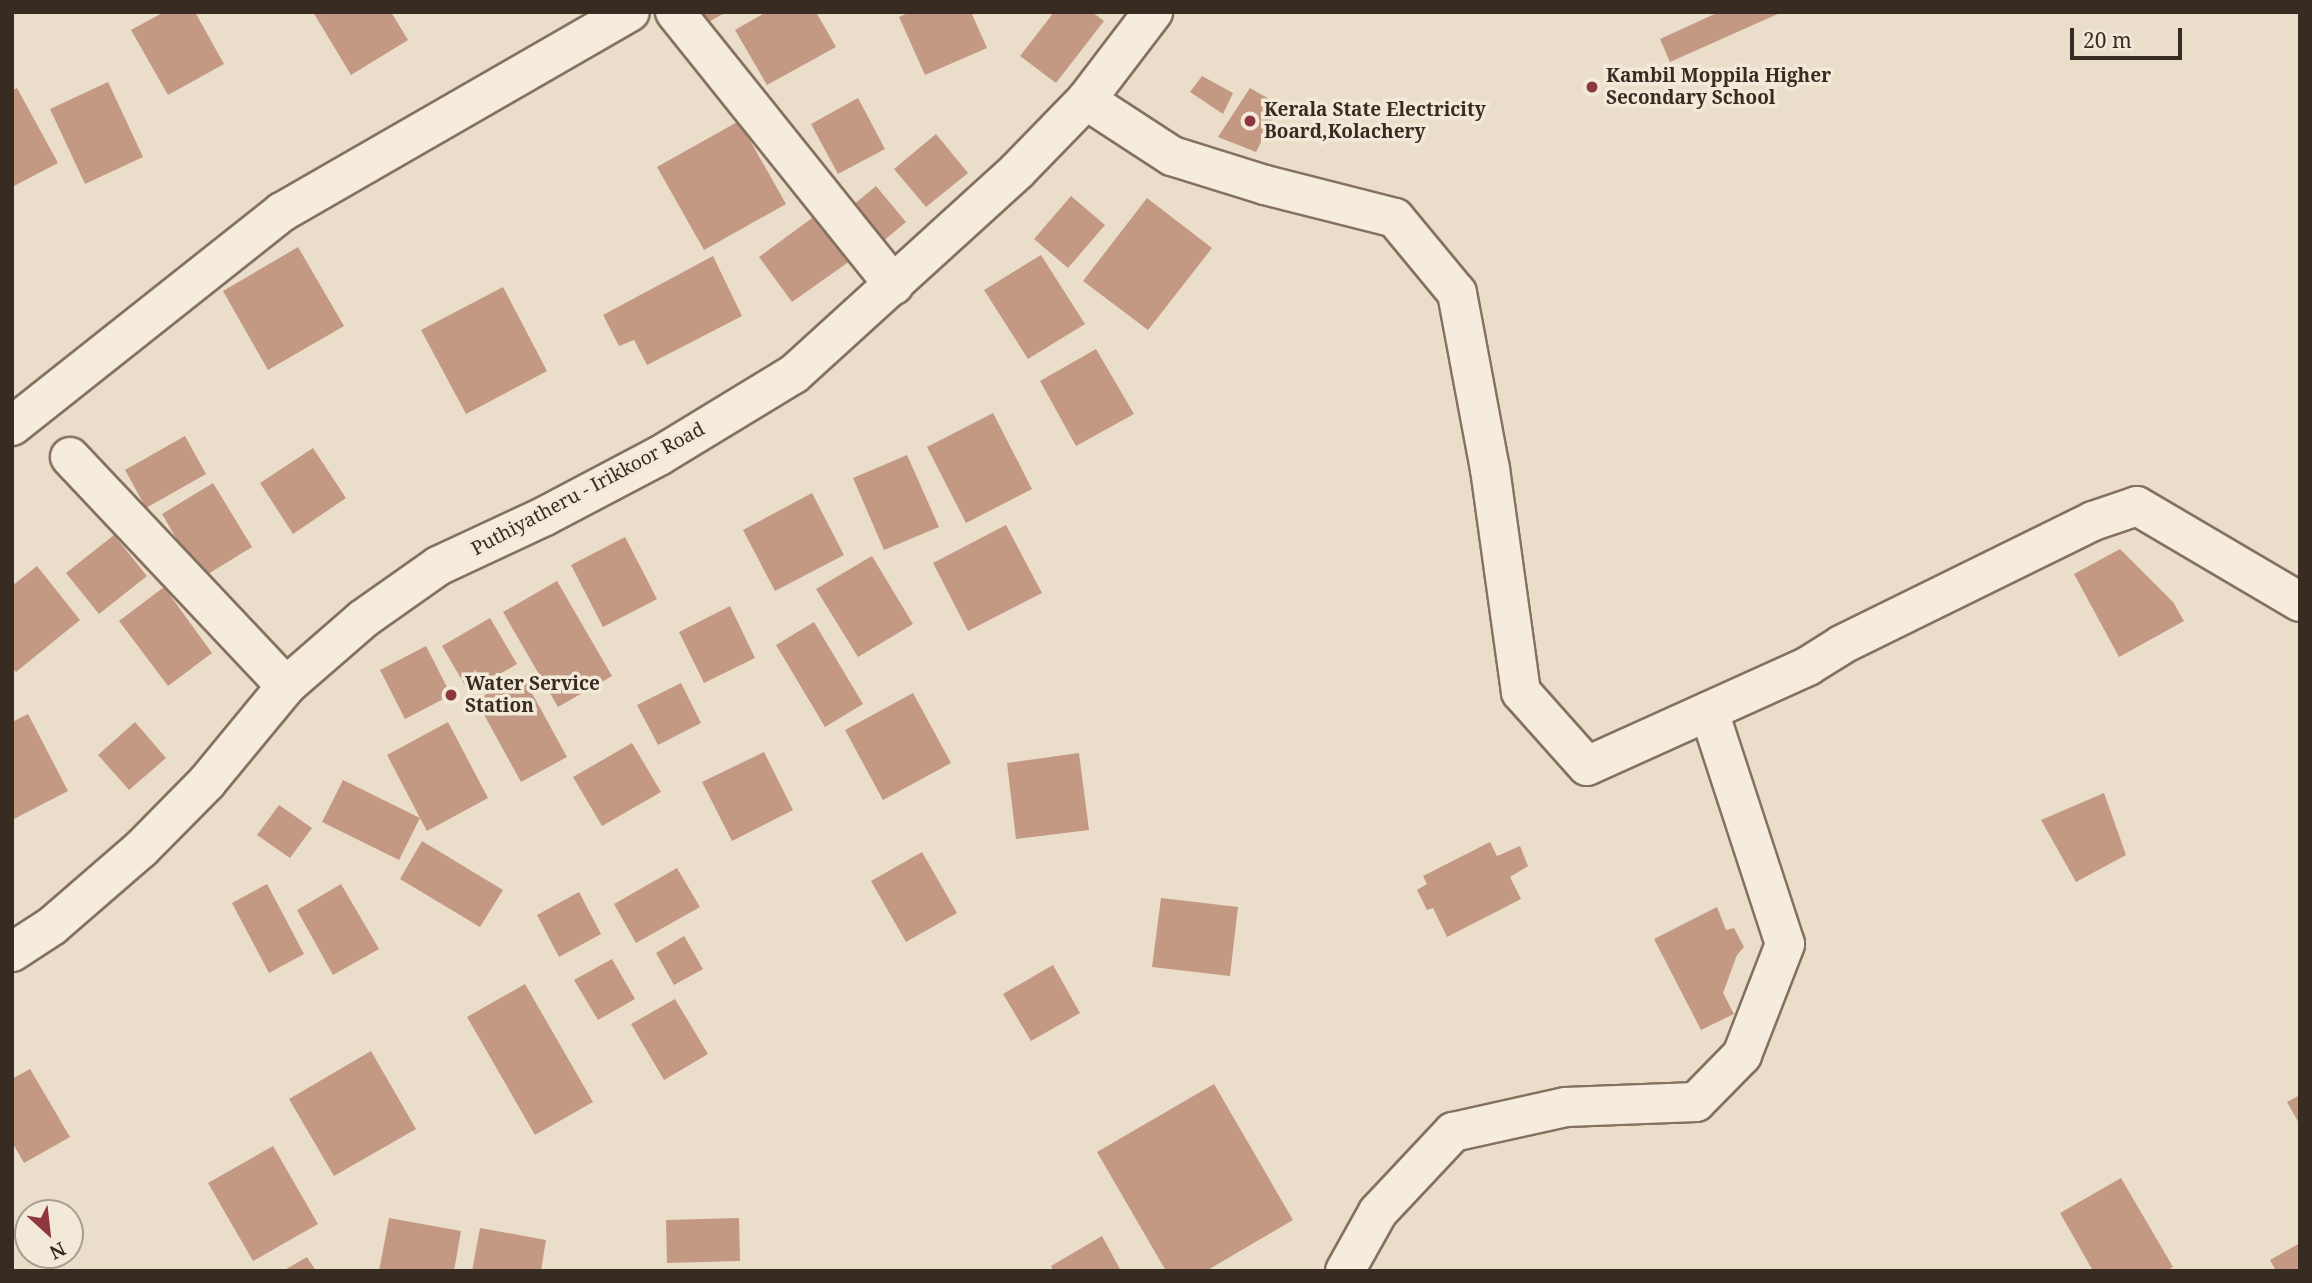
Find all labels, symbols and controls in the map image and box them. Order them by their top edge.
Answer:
scale bar [2074,14,2186,58]
text: 20 m [2083,26,2132,54]
place label: Kambil Moppila Higher Secondary School [1606,65,1831,109]
marker: Kambil Moppila Higher Secondary School [1584,79,1600,95]
place label: Kerala State Electricity Board,Kolachery [1264,99,1486,143]
marker: Kerala State Electricity Board,Kolachery [1242,113,1258,129]
street label: Puthiyatheru - Irikkoor Road [467,418,709,560]
place label: Water Service Station [465,673,600,717]
marker: Water Service Station [443,687,459,703]
north arrow [14,1199,84,1269]
text: N [45,1236,70,1266]

